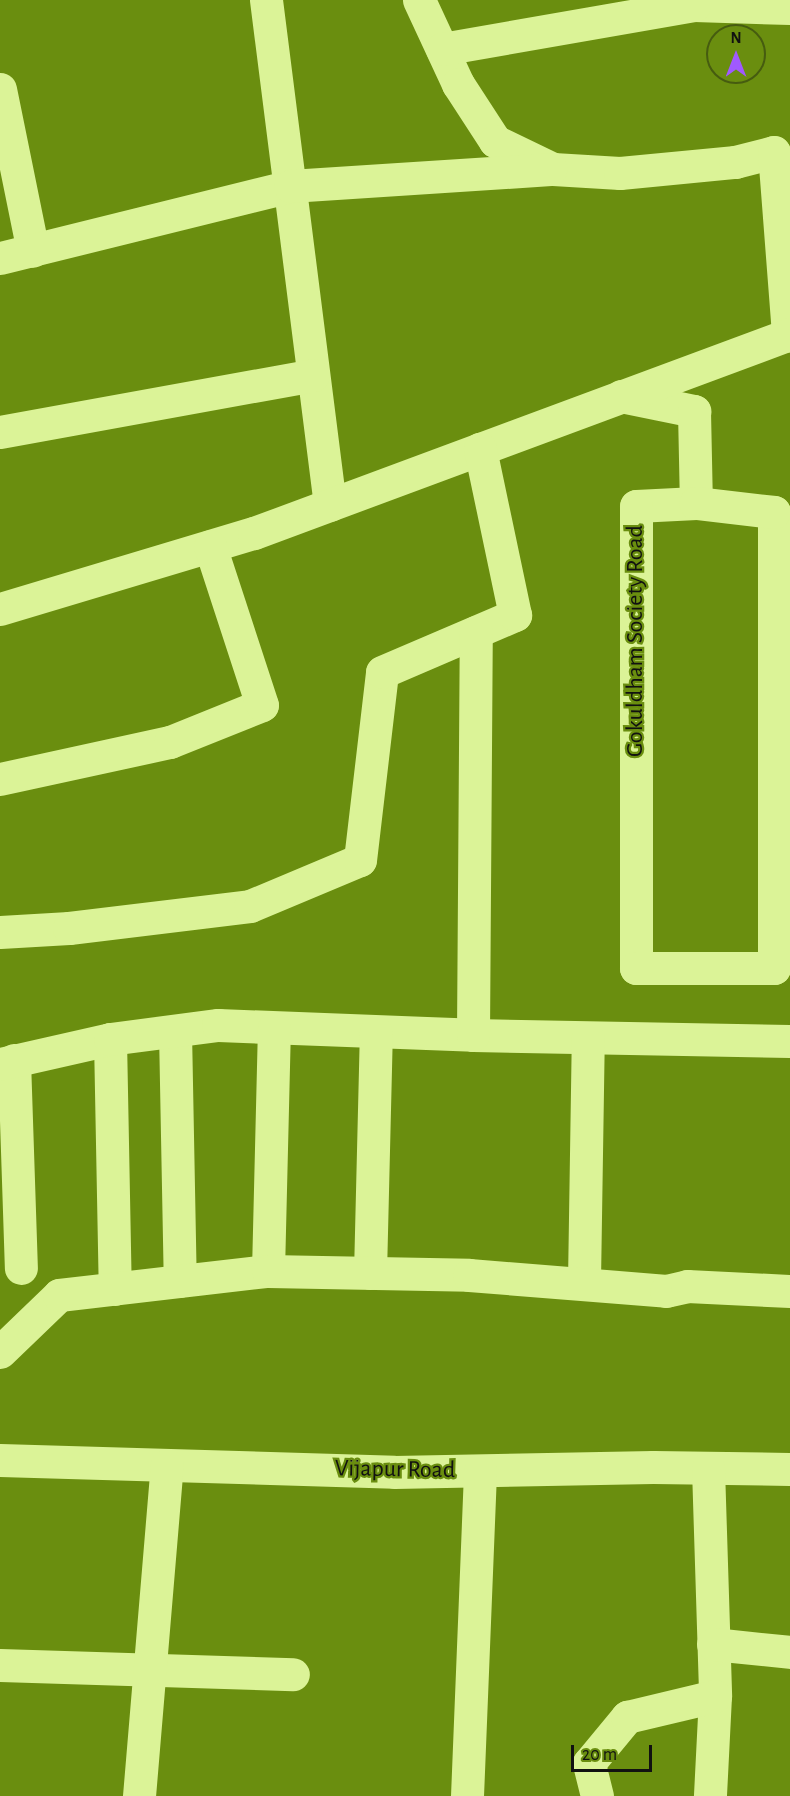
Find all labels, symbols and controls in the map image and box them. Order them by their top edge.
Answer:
north arrow [706,24,766,84]
text: N [730,30,742,46]
street label: Gokuldham Society Road [622,525,650,757]
street label: Vijapur Road [335,1455,455,1485]
scale bar [574,1733,655,1771]
text: 20 m [582,1746,617,1764]

